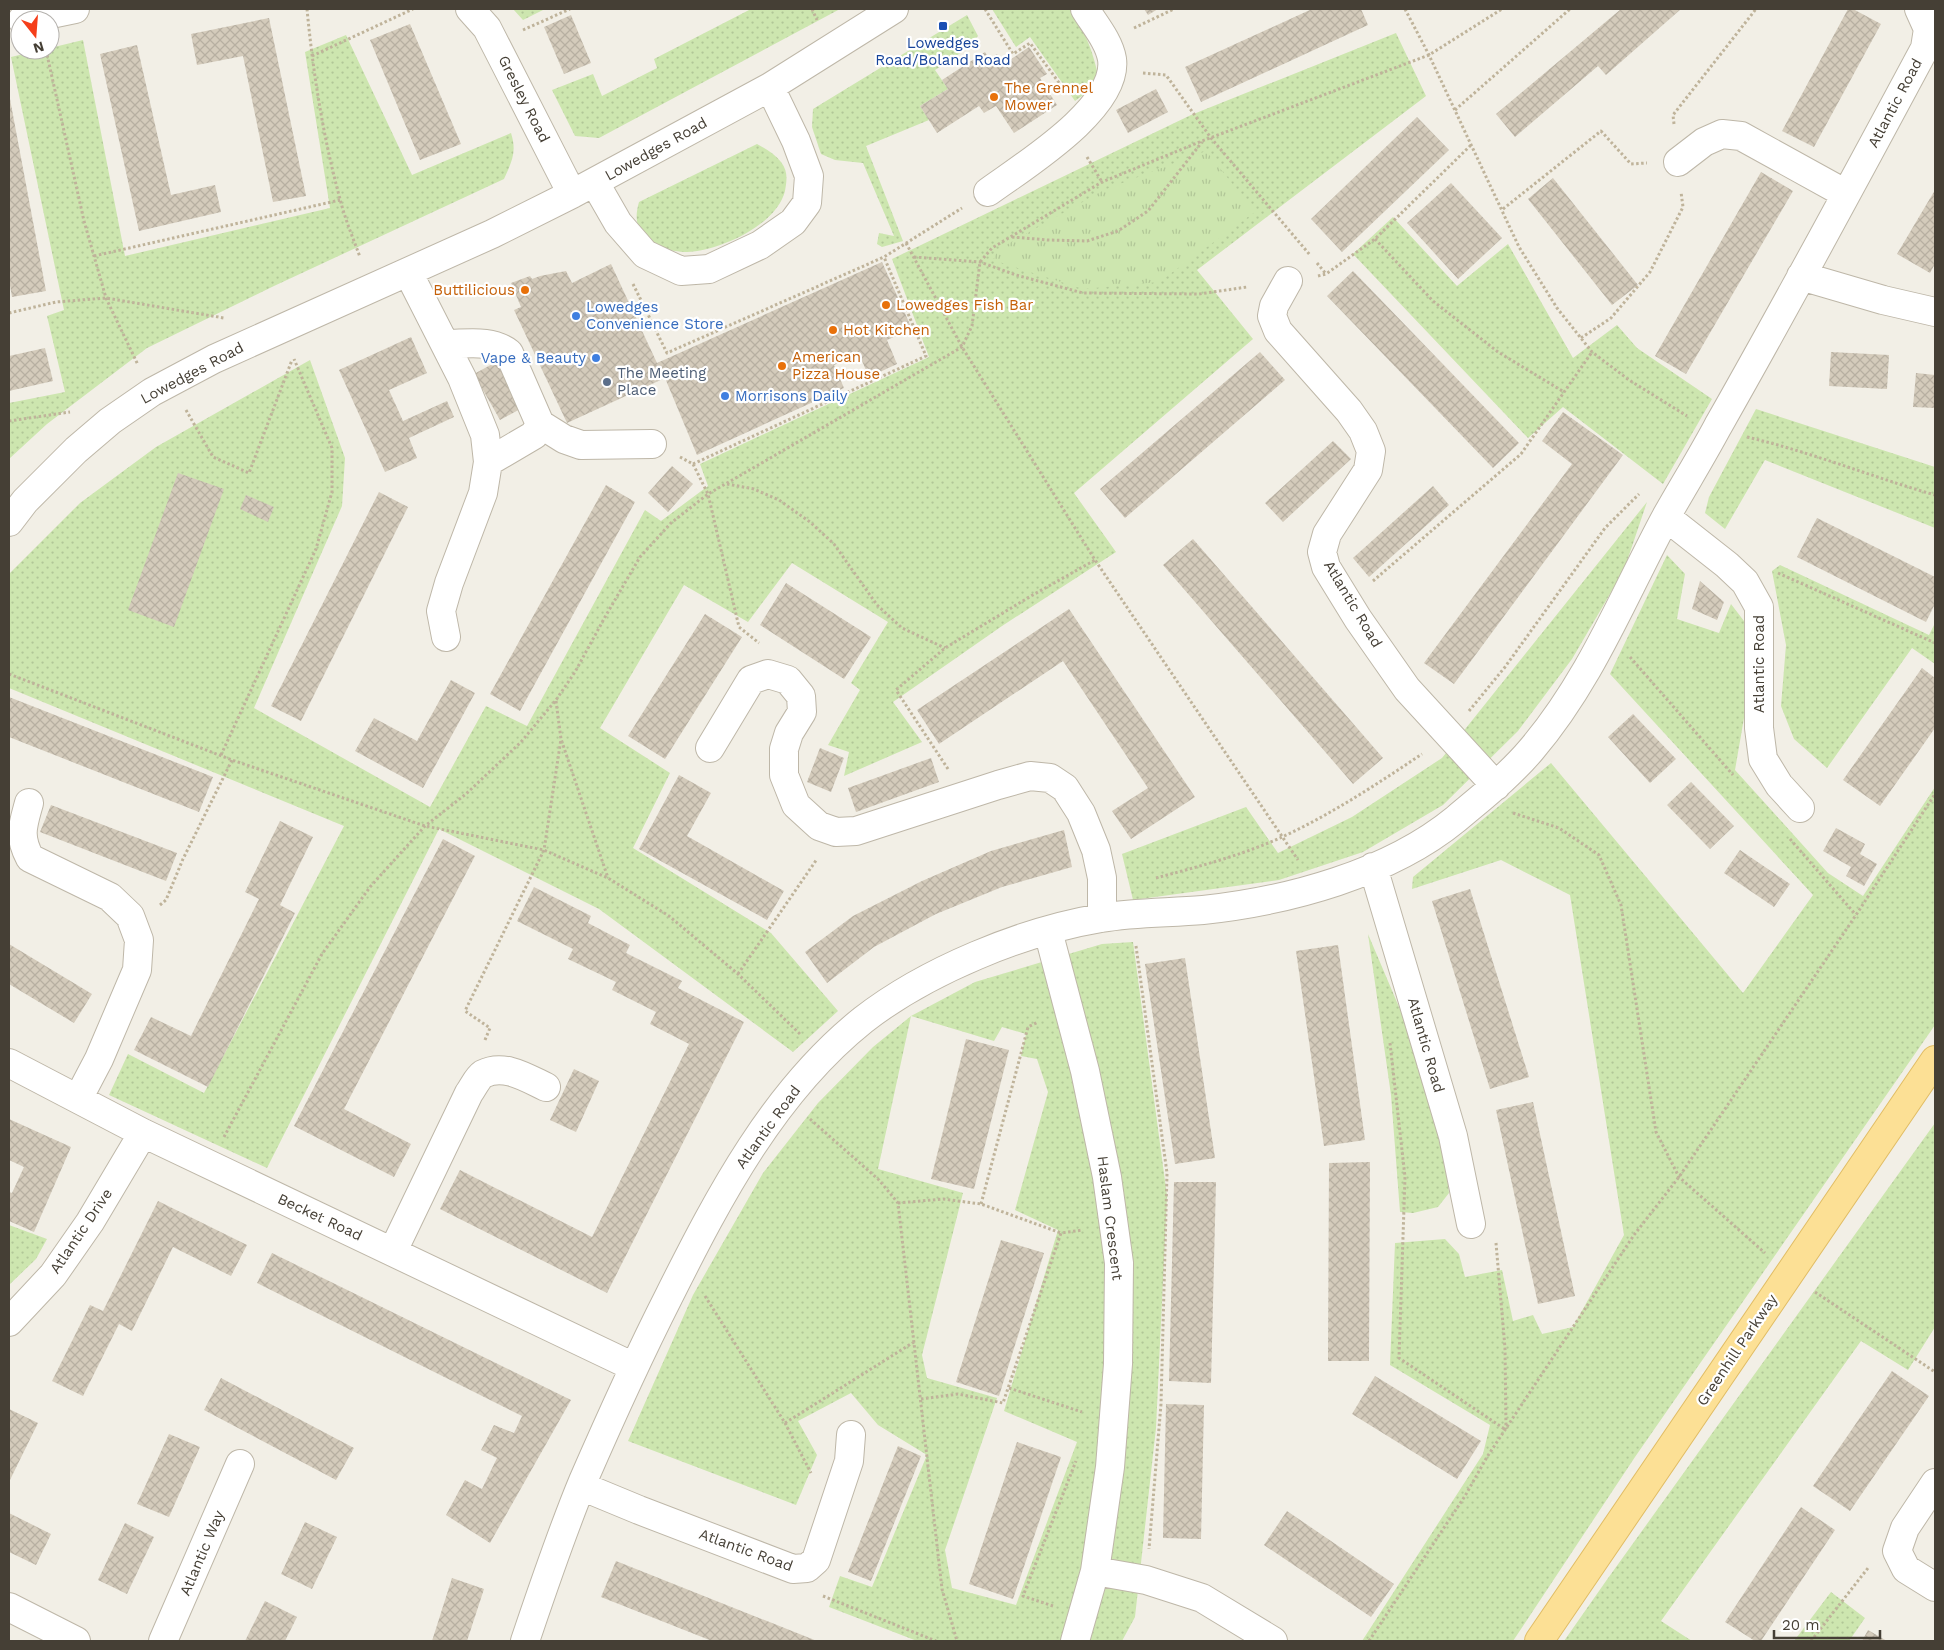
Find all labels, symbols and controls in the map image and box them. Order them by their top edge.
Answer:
north arrow [10,10,60,60]
marker: Lowedges Road/Boland Road [937,20,949,32]
place label: Lowedges Road/Boland Road [875,34,1011,69]
text: N [32,38,46,57]
street label: Gresley Road [494,52,554,146]
street label: Atlantic Road [1864,55,1926,151]
place label: The Grennel Mower [1004,79,1093,114]
marker: The Grennel Mower [988,91,1000,103]
street label: Lowedges Road [602,113,710,185]
place label: Buttilicious [433,281,515,299]
marker: Buttilicious [519,284,531,296]
place label: Lowedges Fish Bar [896,296,1033,314]
place label: Lowedges Convenience Store [586,298,724,333]
marker: Lowedges Fish Bar [880,299,892,311]
marker: Lowedges Convenience Store [570,310,582,322]
place label: Hot Kitchen [843,321,930,339]
marker: Hot Kitchen [827,324,839,336]
street label: Lowedges Road [137,338,247,408]
place label: American Pizza House [792,348,880,383]
place label: Vape & Beauty [481,349,586,367]
marker: Vape & Beauty [590,352,602,364]
marker: American Pizza House [776,360,788,372]
place label: The Meeting Place [617,364,706,399]
marker: The Meeting Place [601,376,613,388]
place label: Morrisons Daily [735,387,848,405]
marker: Morrisons Daily [719,390,731,402]
street label: Atlantic Road [1320,557,1386,651]
street label: Atlantic Road [1750,615,1768,713]
street label: Atlantic Road [1404,995,1448,1095]
street label: Atlantic Road [732,1082,804,1172]
street label: Haslam Crescent [1093,1155,1127,1282]
street label: Atlantic Drive [46,1185,116,1277]
street label: Becket Road [275,1190,365,1244]
street label: Greenhill Parkway [1693,1291,1781,1409]
street label: Atlantic Way [176,1507,228,1598]
street label: Atlantic Road [697,1525,795,1575]
scale bar [1774,1608,1880,1640]
text: 20 m [1782,1616,1820,1634]

